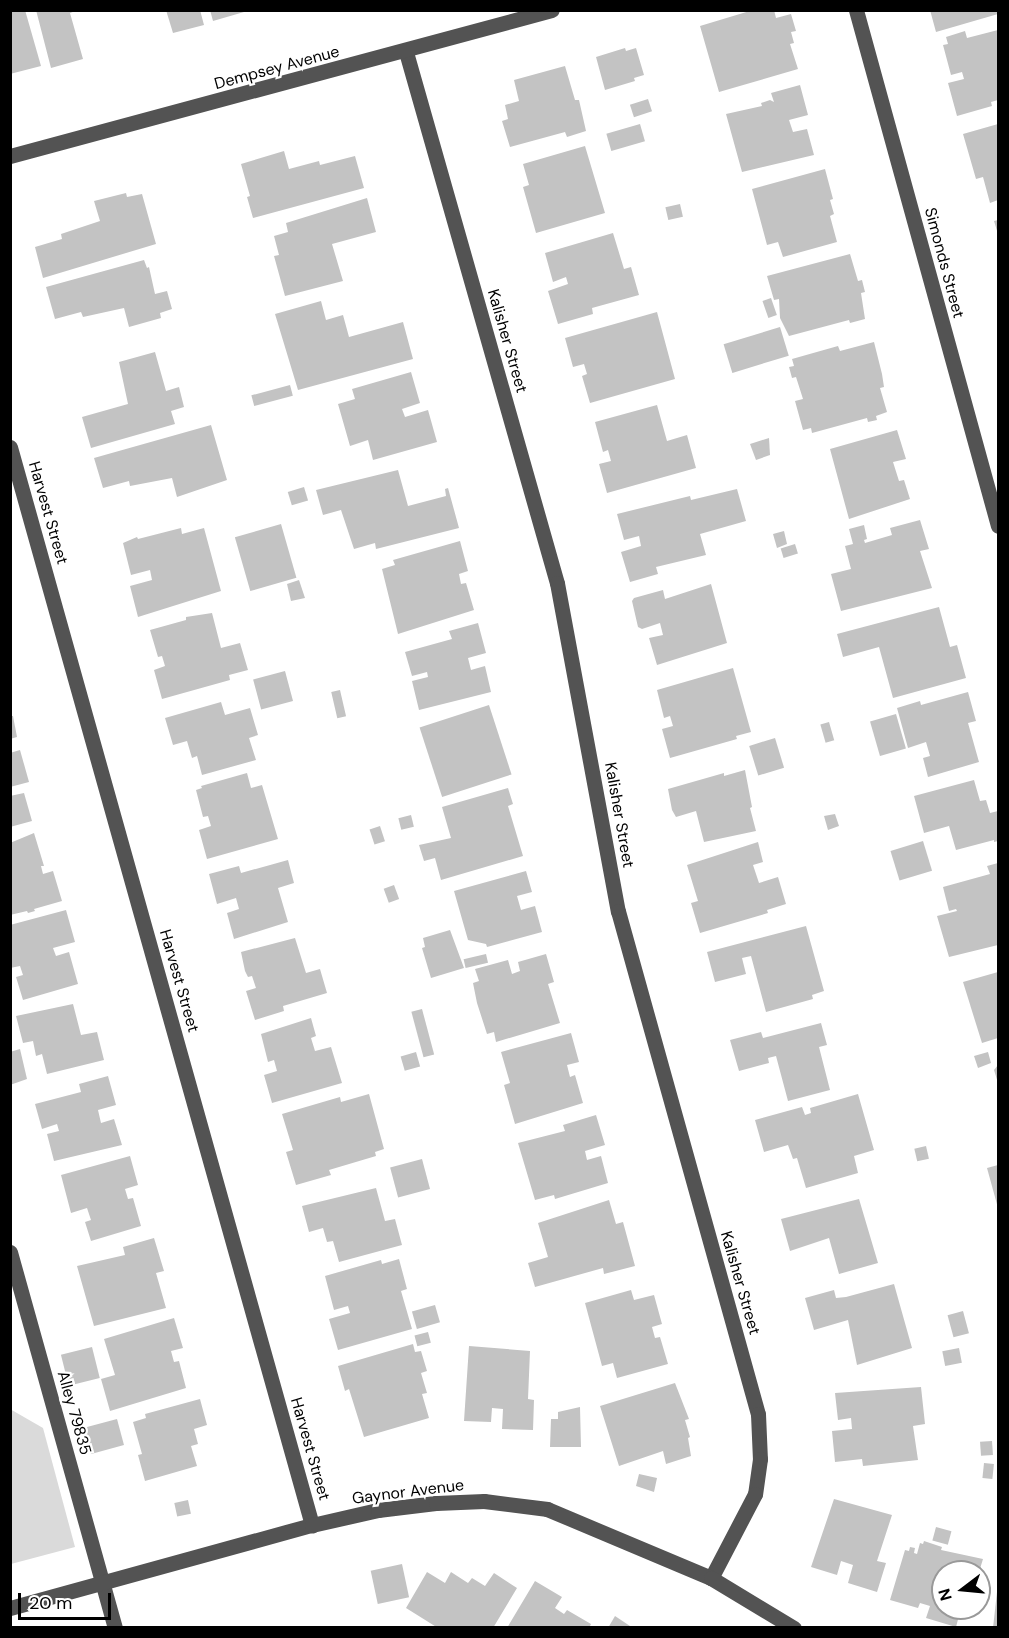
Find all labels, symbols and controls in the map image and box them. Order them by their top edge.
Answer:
street label: Dempsey Avenue [212,42,342,94]
street label: Simonds Street [920,206,968,320]
street label: Kalisher Street [483,287,531,395]
street label: Harvest Street [24,459,72,567]
street label: Kalisher Street [600,761,638,869]
street label: Harvest Street [155,927,203,1035]
street label: Kalisher Street [716,1229,764,1337]
street label: Alley 79835 [53,1369,95,1457]
street label: Harvest Street [286,1395,334,1503]
street label: Gaynor Avenue [351,1476,465,1508]
north arrow [931,1560,991,1620]
scale bar [21,1581,114,1619]
text: N [933,1586,957,1603]
text: 20 m [29,1591,72,1615]

